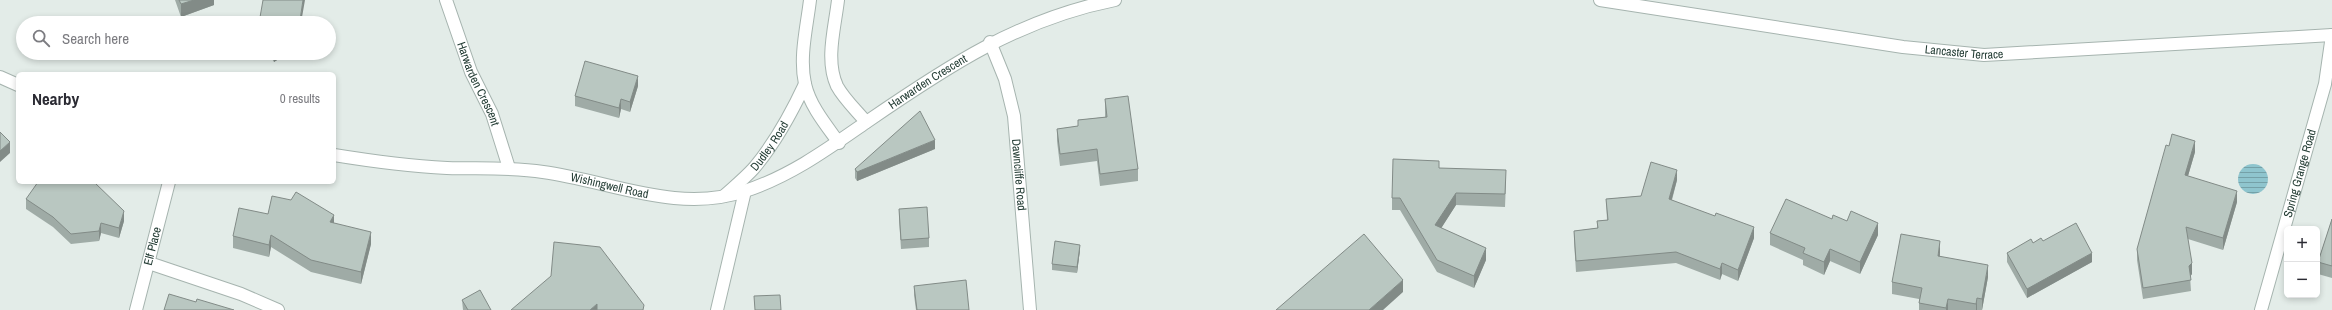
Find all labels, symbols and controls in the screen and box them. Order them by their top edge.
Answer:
search box [16,16,336,60]
icon: search [30,27,52,49]
text: Search here [62,28,129,49]
street label: Harwarden Crescent [453,40,503,128]
street label: Lancaster Terrace [1924,41,2004,63]
street label: Harwarden Crescent [885,51,970,113]
text: Nearby [32,87,79,110]
text: 0 results [280,90,320,107]
street label: Dudley Road [747,118,792,174]
street label: Spring Grange Road [2280,127,2320,219]
street label: Dawncliffe Road [1008,138,1030,211]
street label: Wishingwell Road [569,169,650,202]
street label: Elf Place [140,225,165,267]
map controls [2284,226,2320,298]
button: + [2284,226,2320,262]
button: − [2284,262,2320,298]

